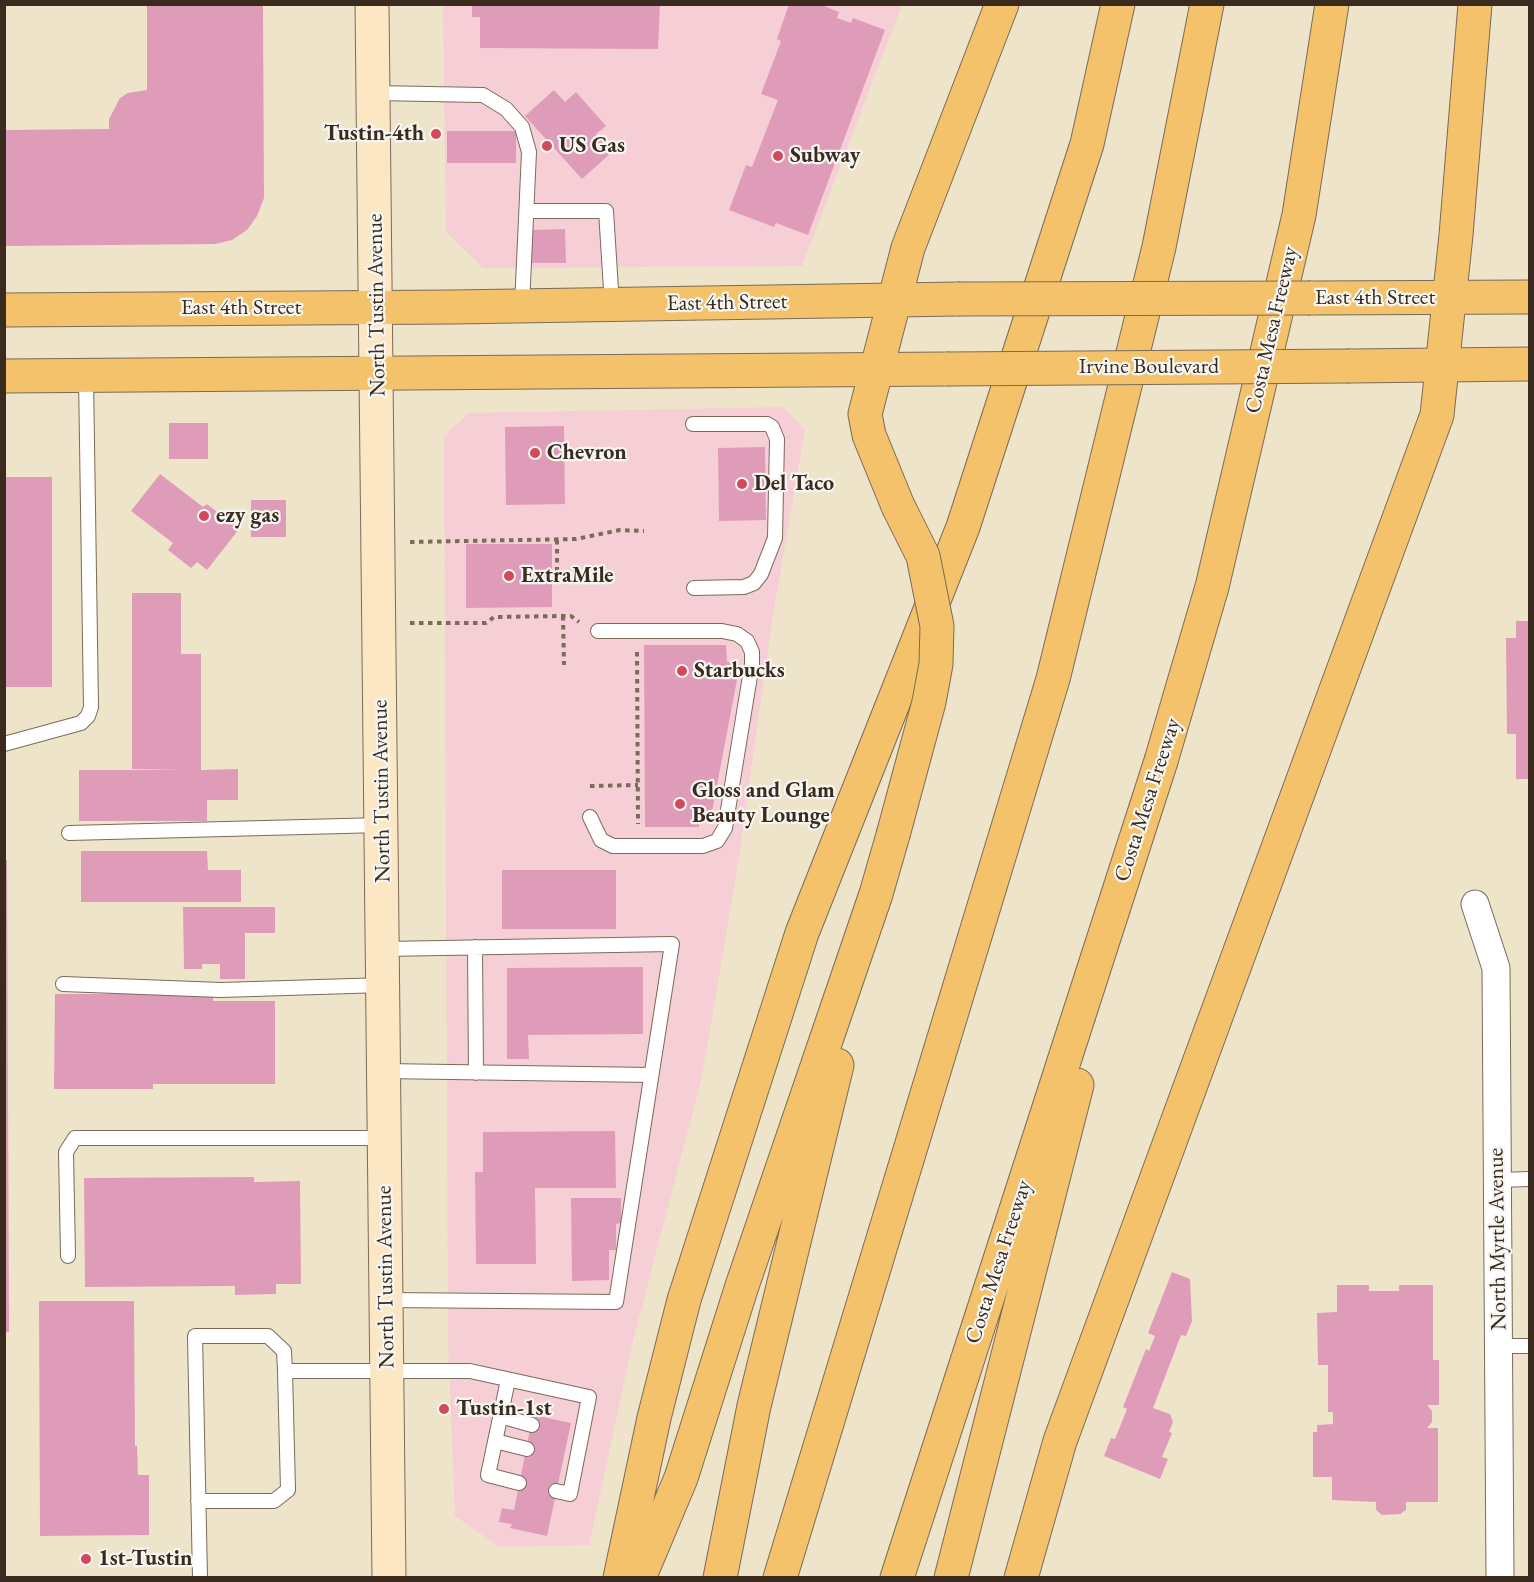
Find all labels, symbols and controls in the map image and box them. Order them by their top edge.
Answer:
place label: Tustin-4th [324,121,424,147]
marker: Tustin-4th [429,127,443,141]
place label: US Gas [559,133,625,159]
marker: US Gas [540,139,554,153]
place label: Subway [790,143,860,169]
marker: Subway [771,149,785,163]
street label: North Tustin Avenue [362,213,392,397]
street label: Costa Mesa Freeway [1240,244,1304,416]
street label: East 4th Street [1315,285,1435,311]
street label: East 4th Street [666,289,788,317]
street label: East 4th Street [181,295,301,321]
street label: Irvine Boulevard [1079,354,1219,380]
place label: Chevron [547,440,627,466]
marker: Chevron [528,446,542,460]
place label: Del Taco [754,471,834,497]
marker: Del Taco [735,477,749,491]
place label: ezy gas [216,503,279,529]
marker: ezy gas [197,509,211,523]
place label: ExtraMile [521,563,614,589]
marker: ExtraMile [502,569,516,583]
place label: Starbucks [694,658,785,684]
marker: Starbucks [675,664,689,678]
street label: North Tustin Avenue [367,699,397,883]
street label: Costa Mesa Freeway [1109,715,1187,885]
place label: Gloss and Glam Beauty Lounge [692,778,835,830]
marker: Gloss and Glam Beauty Lounge [673,797,687,811]
street label: North Myrtle Avenue [1483,1148,1513,1330]
street label: Costa Mesa Freeway [960,1177,1038,1347]
street label: North Tustin Avenue [371,1185,401,1369]
place label: Tustin-1st [456,1396,552,1422]
marker: Tustin-1st [437,1402,451,1416]
place label: 1st-Tustin [98,1546,192,1572]
marker: 1st-Tustin [79,1552,93,1566]

